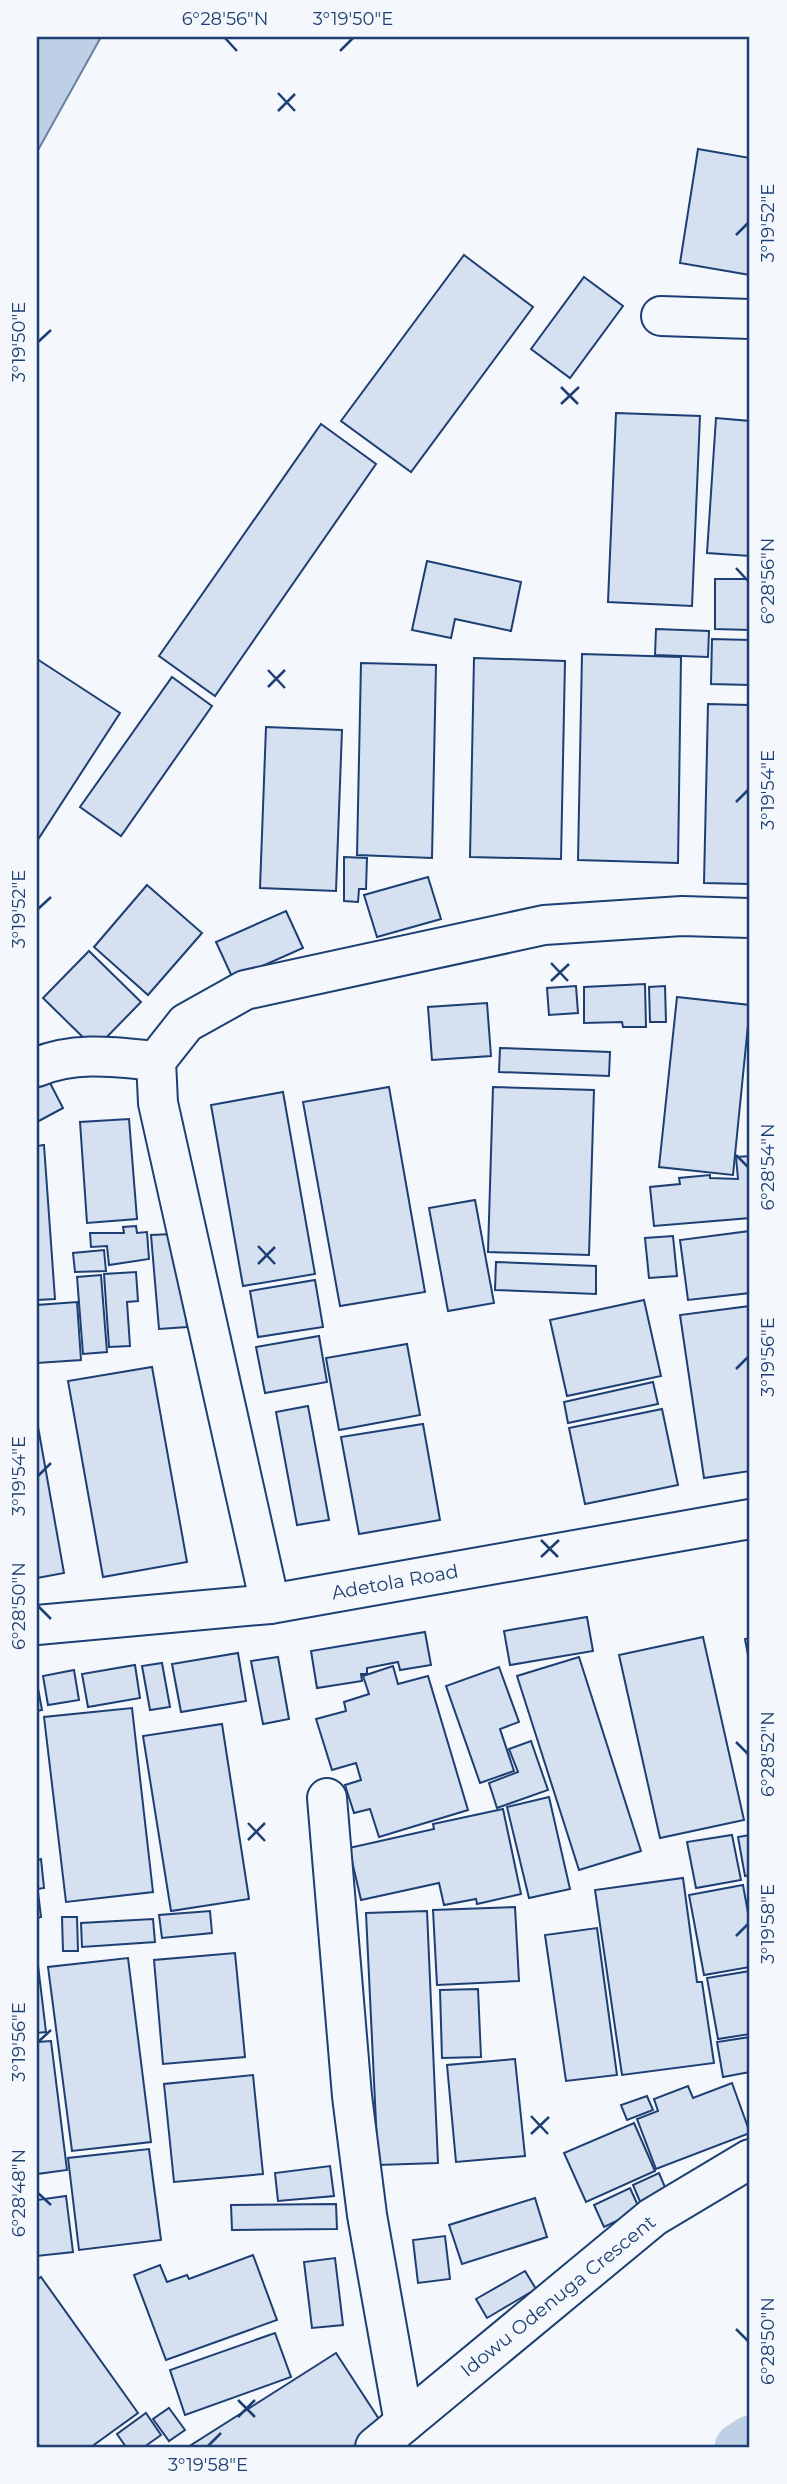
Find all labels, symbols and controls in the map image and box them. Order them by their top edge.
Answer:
text: 6°28'56"N [182,8,268,30]
text: 3°19'50"E [313,8,393,30]
text: 3°19'52"E [757,184,779,262]
text: 3°19'50"E [8,302,30,382]
text: 6°28'56"N [757,538,779,624]
text: 3°19'54"E [757,750,779,830]
text: 3°19'52"E [8,870,30,948]
text: 6°28'54"N [757,1123,779,1211]
text: 3°19'56"E [757,1317,779,1397]
text: 3°19'54"E [8,1436,30,1516]
street label: Adetola Road [330,1560,460,1604]
text: 6°28'50"N [8,1562,30,1650]
text: 6°28'52"N [757,1711,779,1797]
text: 3°19'58"E [757,1884,779,1964]
text: 3°19'56"E [8,2002,30,2082]
text: 6°28'48"N [8,2149,30,2237]
street label: Idowu Odenuga Crescent [456,2210,660,2382]
text: 6°28'50"N [757,2297,779,2385]
text: 3°19'58"E [168,2454,248,2476]

